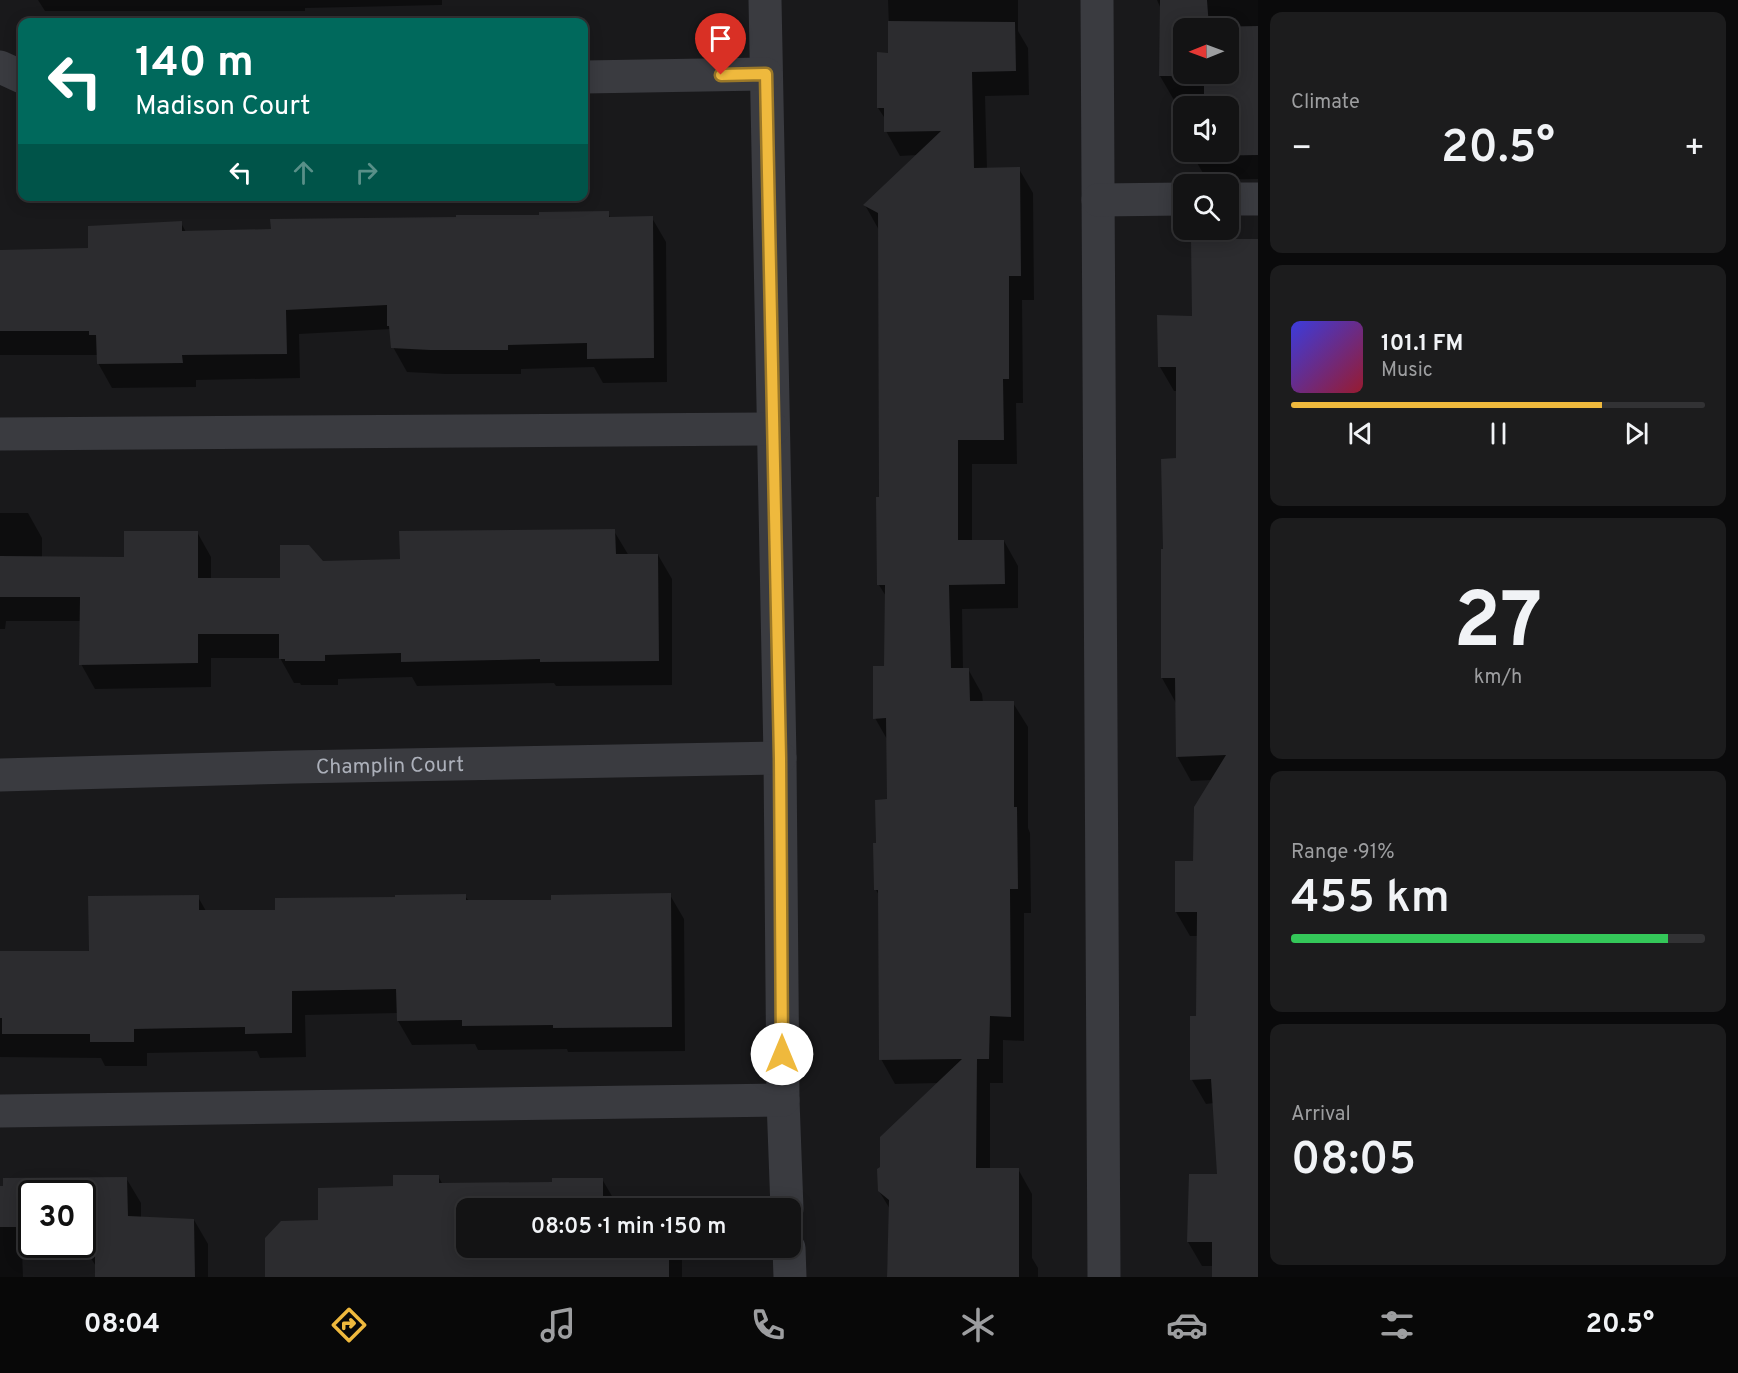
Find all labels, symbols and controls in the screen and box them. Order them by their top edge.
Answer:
pin [695,13,746,75]
north arrow [1173,18,1239,84]
map controls [1173,18,1239,240]
icon: arrive [704,22,737,55]
text: 140 m [135,38,254,91]
icon: left [36,42,114,120]
text: Madison Court [135,90,311,124]
text: Climate [1291,90,1360,116]
button: sound [1173,96,1239,162]
text: 20.5° [1441,121,1555,178]
text: − [1291,129,1312,171]
text: + [1684,129,1705,171]
icon: left [224,156,257,189]
icon: ahead [287,156,320,189]
icon: right [350,156,383,189]
button: search [1173,174,1239,240]
text: 101.1 FM [1381,331,1463,358]
text: Music [1381,358,1433,384]
icon: previous [1344,417,1377,450]
icon: pause [1482,417,1515,450]
icon: next [1620,417,1653,450]
text: 27 [1454,576,1542,675]
text: km/h [1474,665,1522,691]
street label: Champlin Court [316,752,464,782]
text: Range · 91% [1291,840,1395,866]
text: 455 km [1291,871,1450,928]
position arrow [750,1022,814,1086]
text: Arrival [1291,1102,1351,1128]
text: 08:05 [1291,1133,1416,1190]
speed limit sign: 30 [18,1180,96,1258]
text: 08:05 · 1 min · 150 m [531,1214,726,1241]
icon: directions [328,1304,370,1346]
icon: music [537,1304,579,1346]
icon: phone [747,1304,789,1346]
icon: climate [957,1304,999,1346]
icon: car [1166,1304,1208,1346]
icon: filters [1376,1304,1418,1346]
text: 08:04 [84,1308,160,1342]
text: 20.5° [1586,1308,1654,1342]

